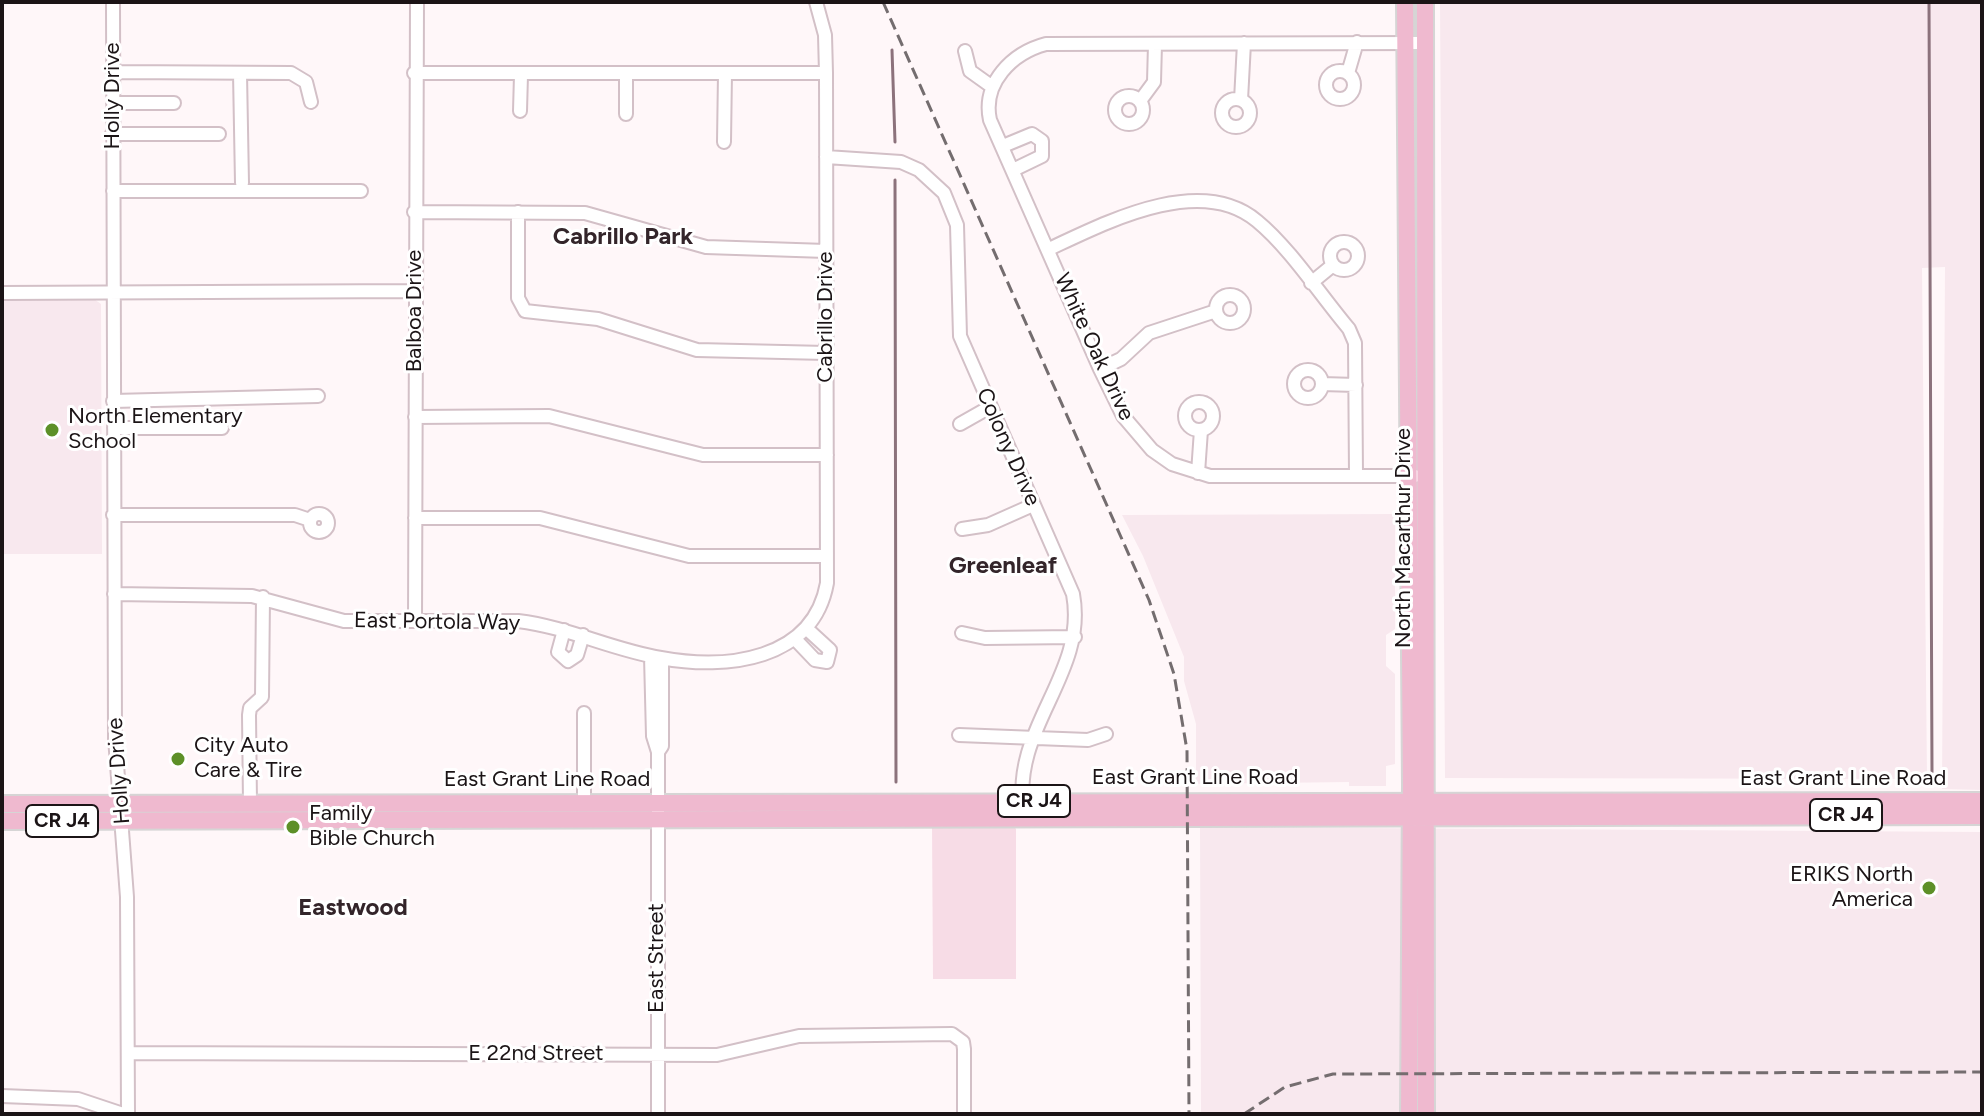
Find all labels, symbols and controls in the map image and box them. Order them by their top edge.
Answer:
street label: Holly Drive [100,43,126,149]
district label: Cabrillo Park [553,223,693,251]
street label: Balboa Drive [402,250,428,372]
street label: Cabrillo Drive [813,251,839,383]
street label: White Oak Drive [1048,269,1140,425]
street label: Colony Drive [970,384,1046,510]
place label: North Elementary School [68,404,243,456]
marker: North Elementary School [43,421,61,439]
street label: North Macarthur Drive [1391,428,1417,648]
district label: Greenleaf [949,552,1057,580]
street label: East Portola Way [354,607,520,637]
street label: Holly Drive [102,717,136,825]
place label: City Auto Care & Tire [194,733,302,784]
marker: City Auto Care & Tire [169,750,187,768]
street label: East Grant Line Road [1092,765,1298,791]
street label: East Grant Line Road [1740,766,1946,792]
street label: East Grant Line Road [444,767,650,793]
road number: CR J4 [998,785,1070,817]
road number: CR J4 [1810,799,1882,831]
place label: Family Bible Church [309,801,435,852]
road number: CR J4 [26,805,98,837]
marker: Family Bible Church [284,818,302,836]
place label: ERIKS North America [1790,862,1913,914]
marker: ERIKS North America [1920,879,1938,897]
district label: Eastwood [298,894,408,922]
street label: East Street [644,903,670,1013]
street label: E 22nd Street [468,1041,604,1067]

